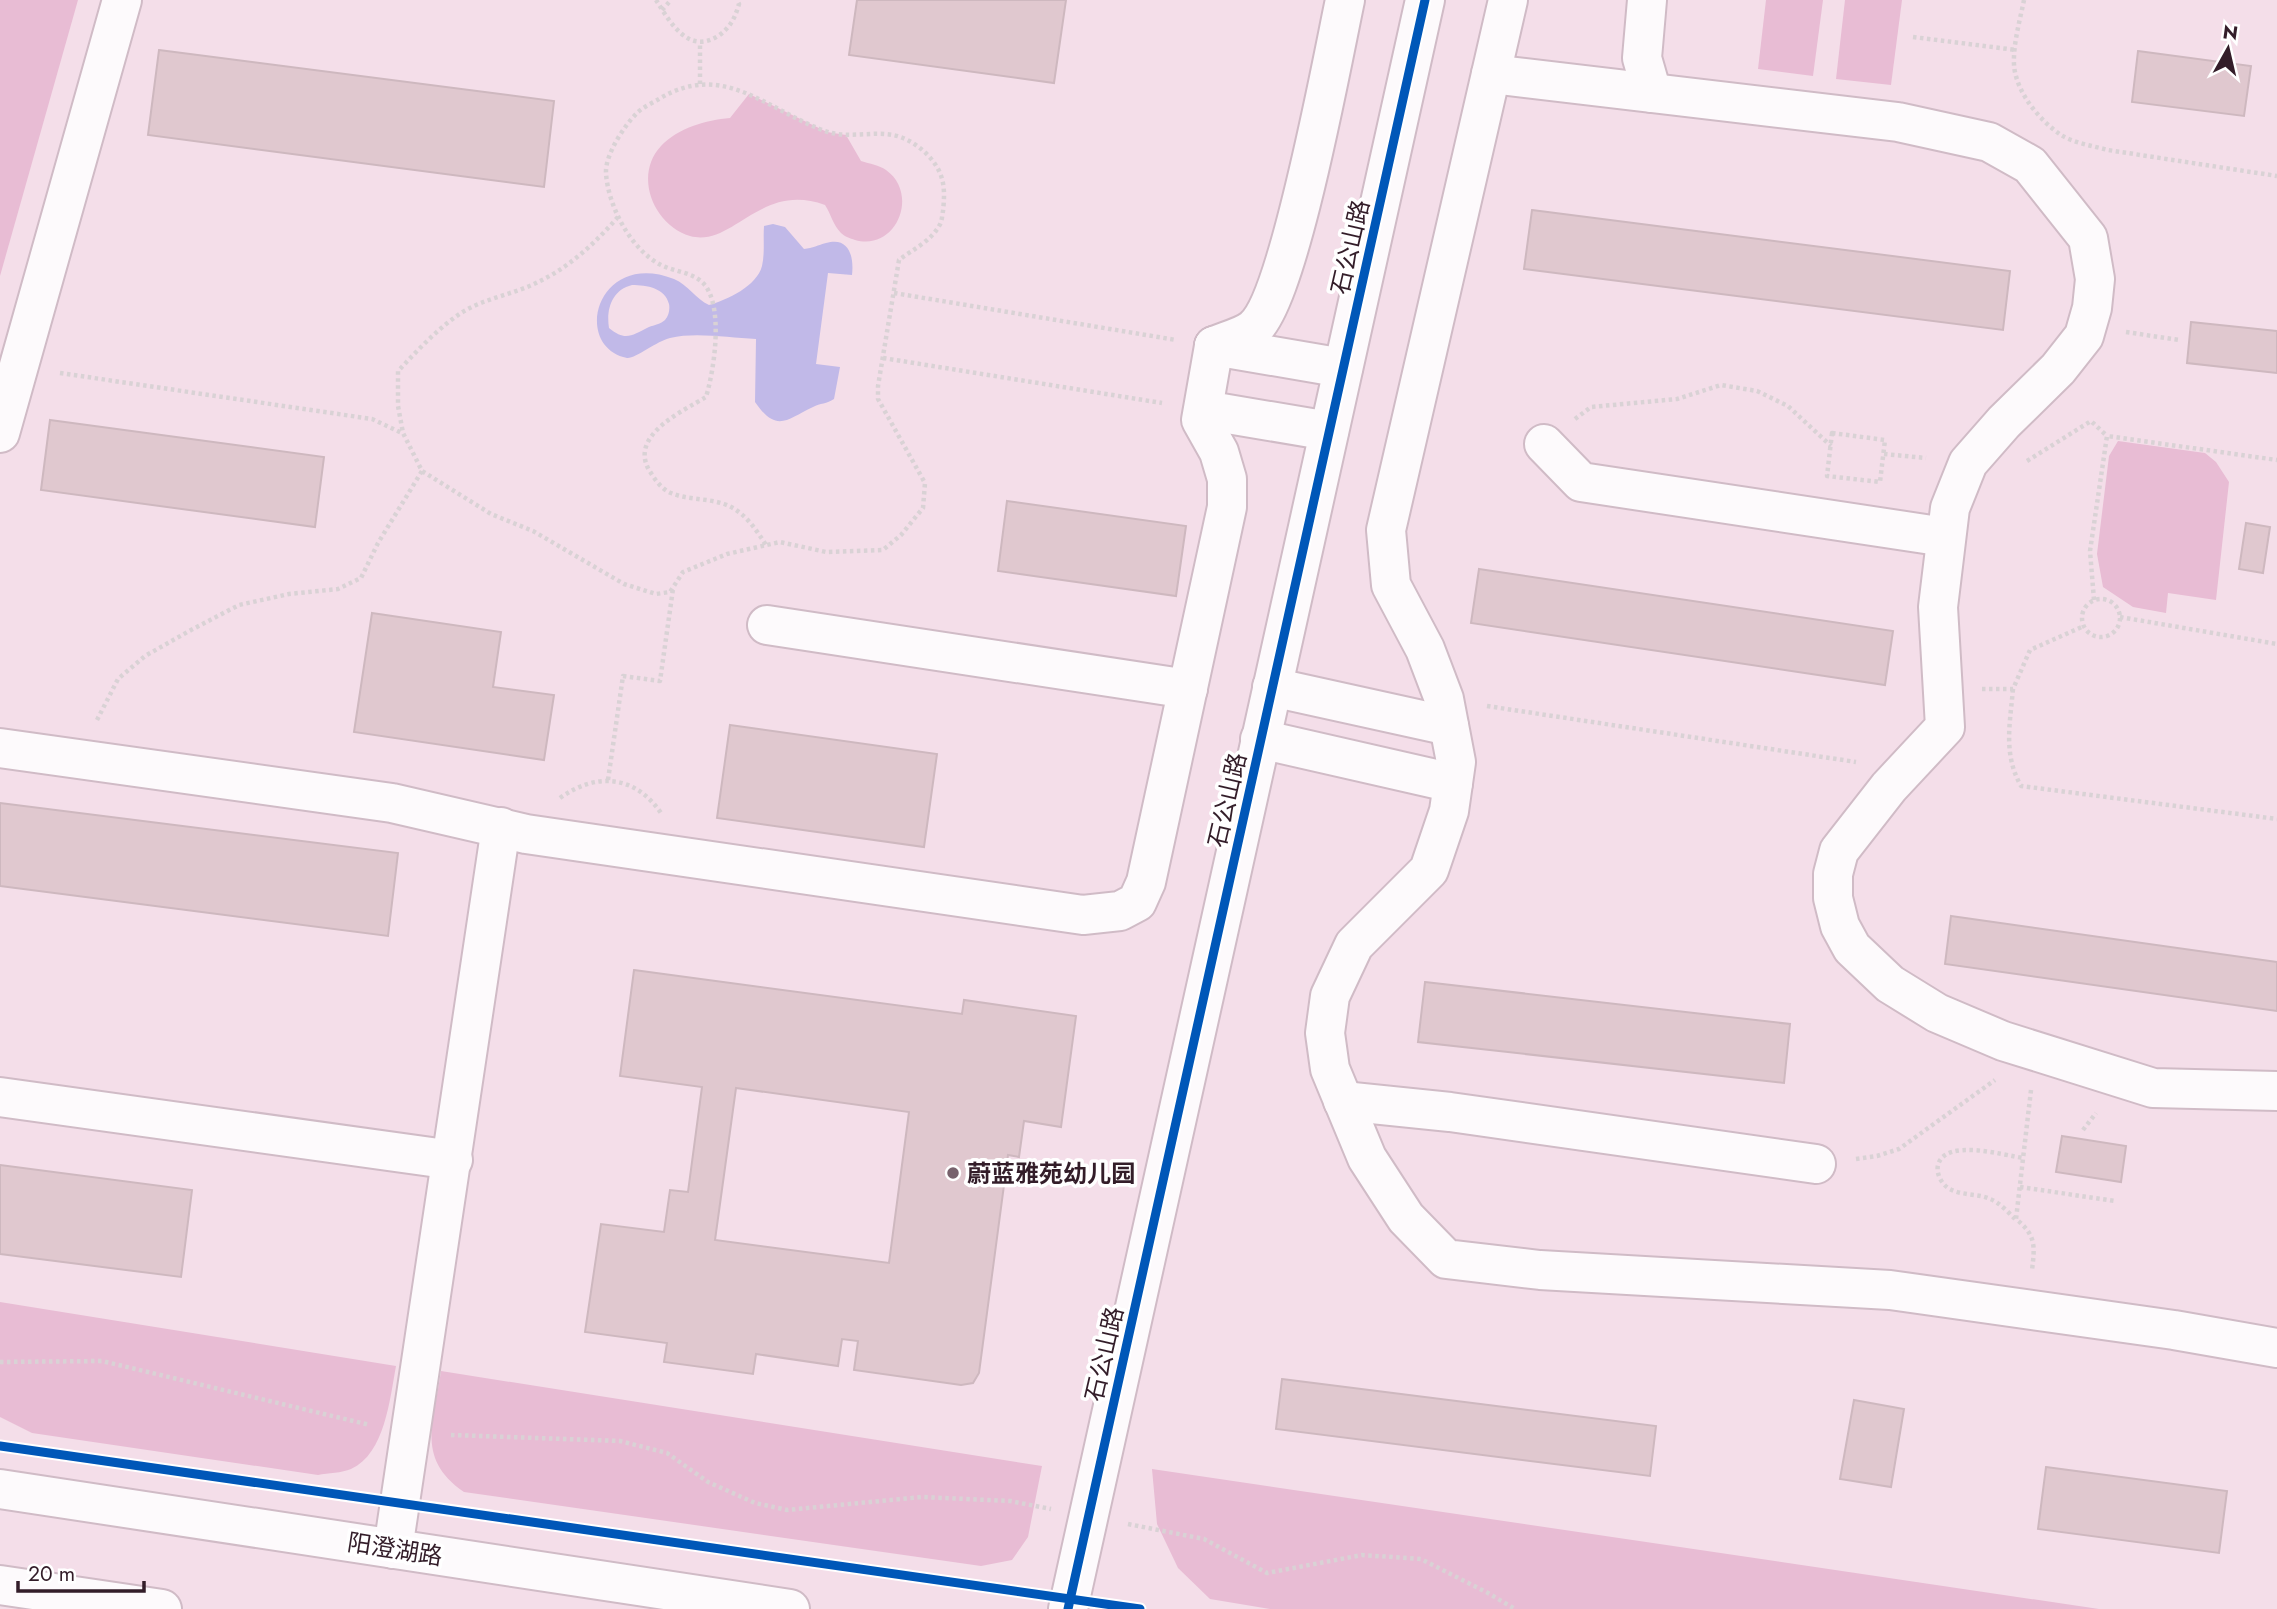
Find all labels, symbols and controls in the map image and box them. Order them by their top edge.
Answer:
north arrow [2193,14,2263,84]
text: N [2221,18,2240,47]
street label: 石公山路 [1322,196,1378,298]
street label: 石公山路 [1199,749,1255,851]
place label: 蔚蓝雅苑幼儿园 [967,1156,1135,1191]
marker: 蔚蓝雅苑幼儿园 [945,1165,961,1181]
street label: 石公山路 [1076,1303,1132,1405]
street label: 阳澄湖路 [345,1524,445,1574]
scale bar [18,1550,144,1594]
text: 20 m [28,1559,75,1589]

